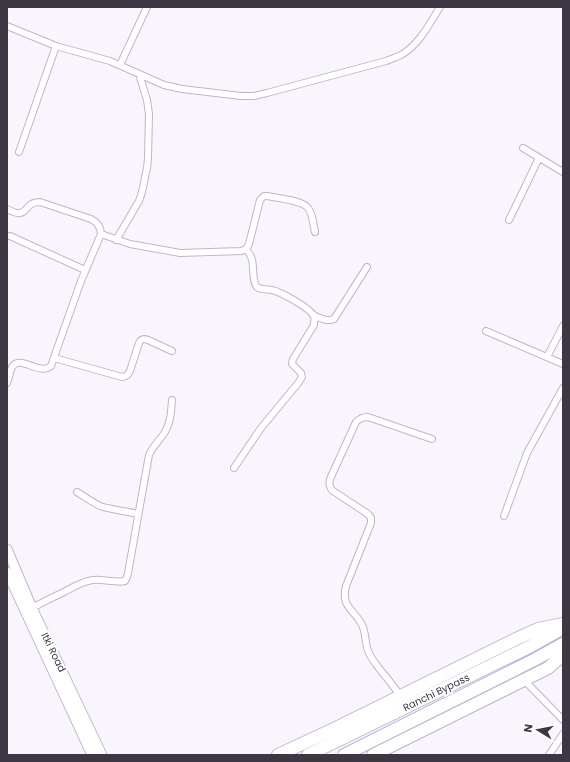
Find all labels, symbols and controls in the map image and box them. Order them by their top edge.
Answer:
street label: Itki Road [38,630,70,675]
street label: Ranchi Bypass [400,670,472,715]
north arrow [518,710,558,750]
text: N [520,723,537,734]

